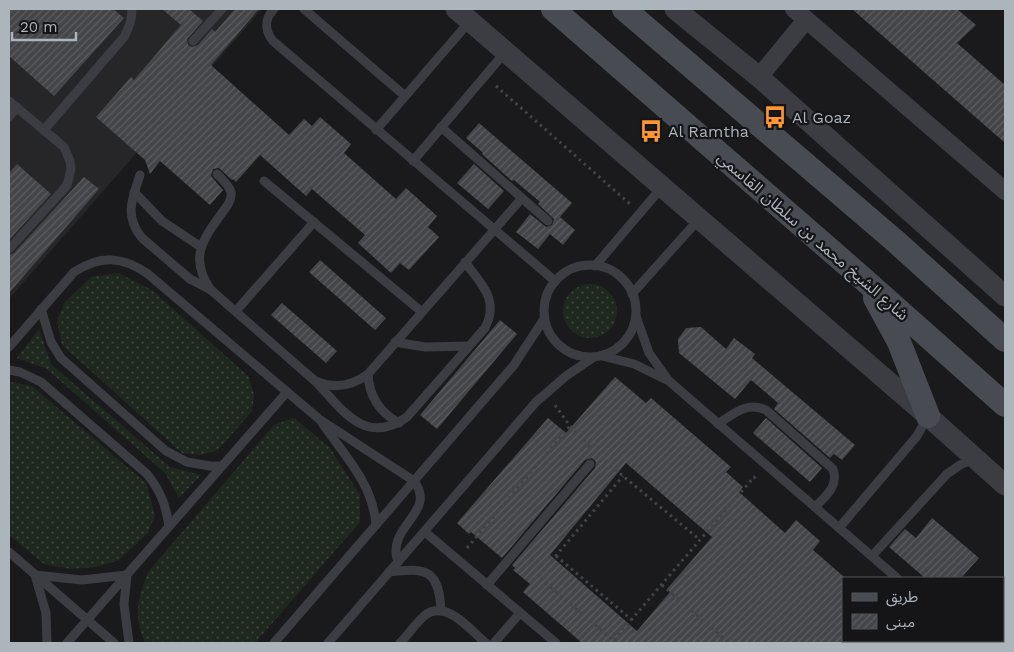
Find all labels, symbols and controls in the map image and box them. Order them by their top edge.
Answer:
scale bar [12,10,76,42]
text: 20 m [20,18,58,36]
bus stop icon: Al Goaz [762,104,788,130]
place label: Al Goaz [792,108,851,127]
bus stop icon: Al Ramtha [638,118,664,144]
place label: Al Ramtha [668,122,749,141]
street label: شارع الشيخ محمد بن سلطان القاسمي [712,148,912,327]
legend [842,577,1004,642]
text: طريق [886,588,918,607]
text: مبنى [886,613,915,631]

